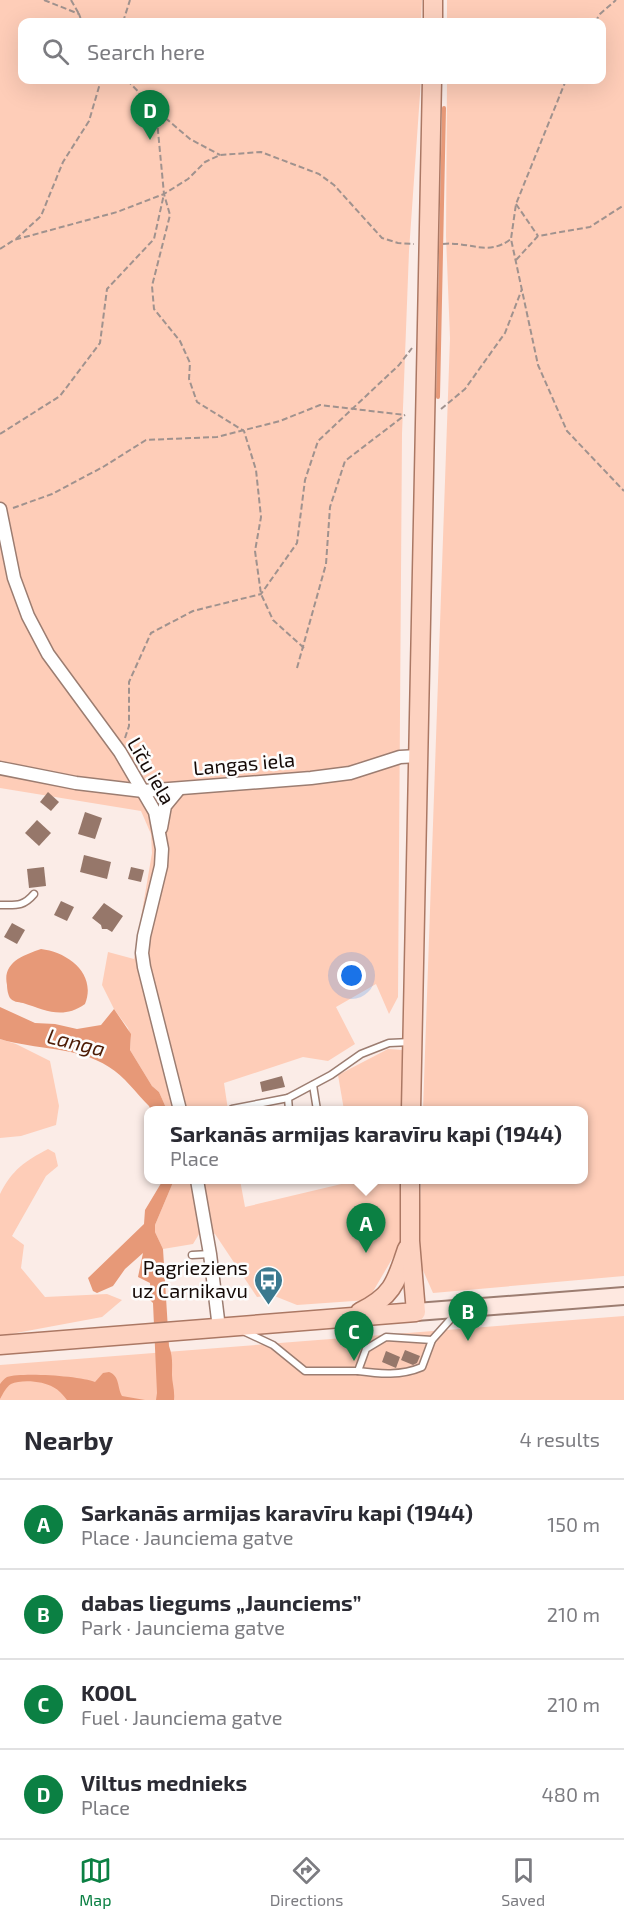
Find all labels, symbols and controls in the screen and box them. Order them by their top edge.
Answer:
search box [18,18,606,84]
icon: search [39,35,72,68]
text: Search here [87,38,205,64]
pin: D [130,90,170,140]
street label: Līču iela [123,733,181,808]
street label: Langas iela [192,747,296,779]
your location [337,961,366,990]
water label: Langa [45,1022,108,1061]
popup [144,1106,588,1184]
text: Sarkanās armijas karavīru kapi (1944) [170,1120,562,1146]
text: Place [170,1146,219,1170]
pin: A [346,1204,386,1253]
place label: Pagrieziens uz Carnikavu [132,1255,248,1302]
bus stop icon: Pagrieziens uz Carnikavu [253,1264,285,1306]
pin: B [448,1292,488,1341]
pin: C [334,1312,374,1361]
text: Nearby [24,1424,113,1455]
text: 4 results [520,1427,600,1451]
text: Sarkanās armijas karavīru kapi (1944) [81,1499,473,1525]
text: A [37,1512,50,1536]
text: 150 m [547,1512,600,1536]
text: Place · Jaunciema gatve [81,1525,293,1549]
text: dabas liegums „Jaunciems” [81,1589,361,1615]
text: B [37,1602,50,1626]
text: 210 m [547,1602,600,1626]
text: Park · Jaunciema gatve [81,1615,285,1639]
text: KOOL [81,1679,136,1705]
text: C [38,1692,49,1716]
text: 210 m [547,1692,600,1716]
text: Fuel · Jaunciema gatve [81,1705,282,1729]
text: Viltus mednieks [81,1769,247,1795]
text: D [37,1782,50,1806]
text: 480 m [542,1782,600,1806]
text: Place [81,1795,130,1819]
tab: Map [79,1854,112,1909]
tab: Directions [270,1854,343,1909]
tab: Saved [501,1854,545,1909]

